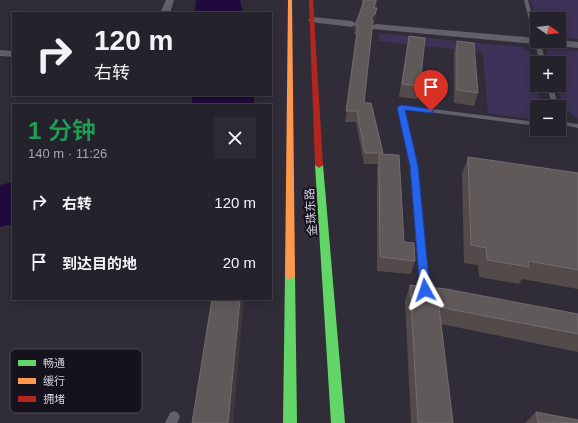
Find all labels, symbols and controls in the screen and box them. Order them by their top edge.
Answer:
north arrow [530,12,566,48]
map controls [530,12,566,136]
text: 120 m [94,25,173,56]
icon: right [28,28,80,80]
button: + [530,56,566,92]
text: 右转 [94,63,130,83]
pin [414,70,448,111]
icon: arrive [420,76,442,98]
button: − [530,100,566,136]
text: 1 分钟 [28,117,96,144]
button: close [214,117,256,159]
text: 140 m · 11:26 [28,146,107,161]
street label: 金珠东路 [302,188,320,236]
icon: right [28,191,50,213]
text: 120 m [214,194,256,211]
text: 右转 [62,195,92,212]
icon: arrive [28,251,50,273]
text: 20 m [223,254,256,271]
text: 到达目的地 [62,255,137,272]
position arrow [404,269,446,311]
legend [10,349,142,413]
text: 畅通 [43,357,65,369]
text: 缓行 [43,375,65,387]
text: 拥堵 [43,393,65,405]

